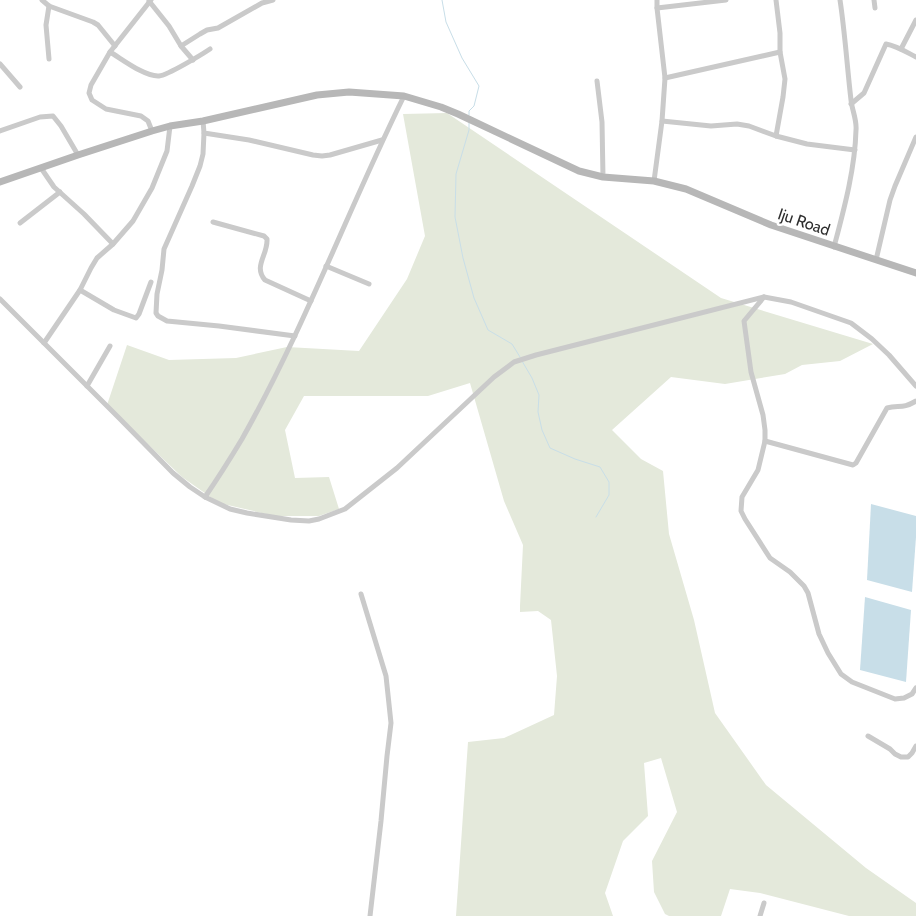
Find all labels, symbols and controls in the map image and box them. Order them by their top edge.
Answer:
street label: Iju Road [775,204,833,240]

